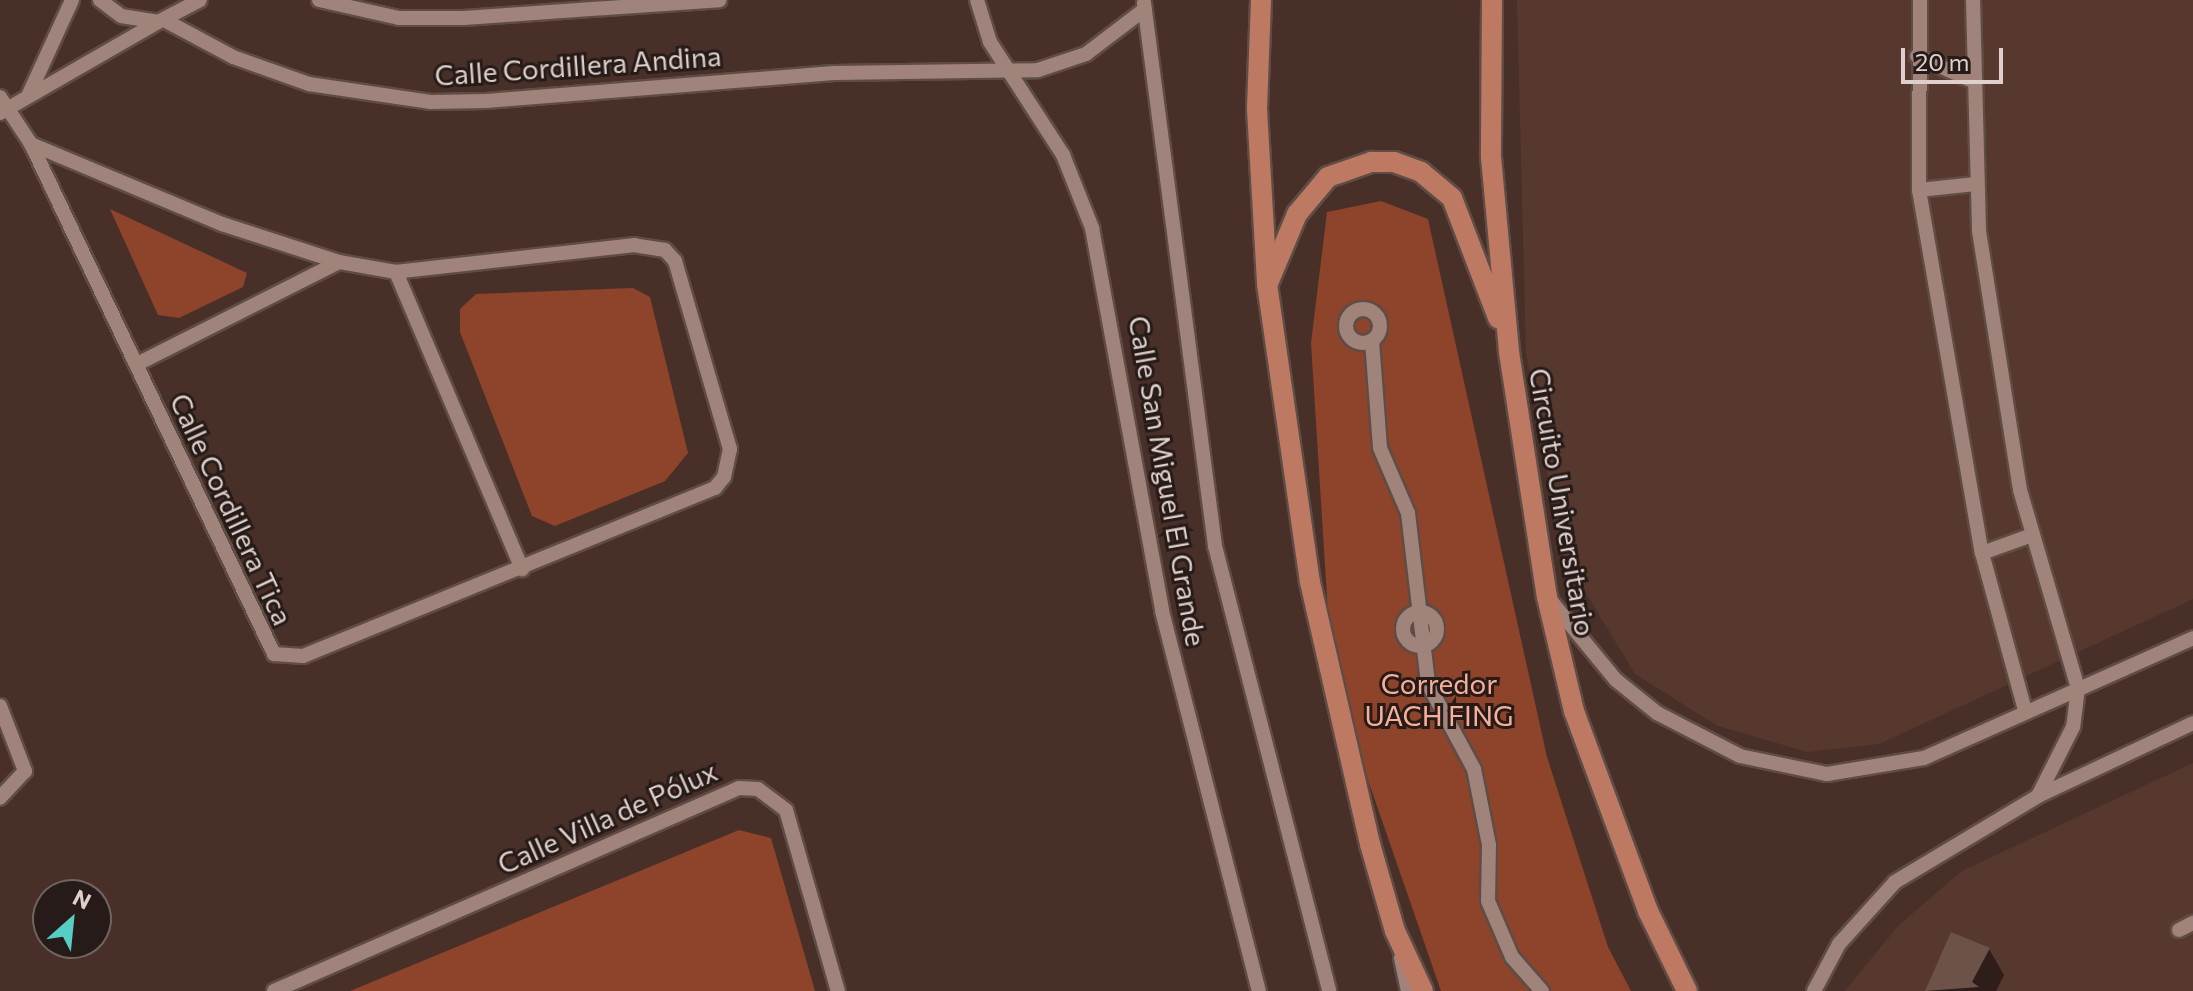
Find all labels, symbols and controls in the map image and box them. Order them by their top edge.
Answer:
scale bar [1905,32,2007,82]
street label: Calle Cordillera Andina [433,38,723,92]
text: 20 m [1915,47,1969,76]
street label: Calle San Miguel El Grande [1122,313,1214,649]
street label: Circuito Universitario [1523,365,1603,639]
street label: Calle Cordillera Tica [164,388,300,630]
park label: Corredor UACH FING [1364,666,1514,732]
street label: Calle Villa de Pólux [492,754,722,880]
north arrow [32,879,112,959]
text: N [69,883,96,915]

